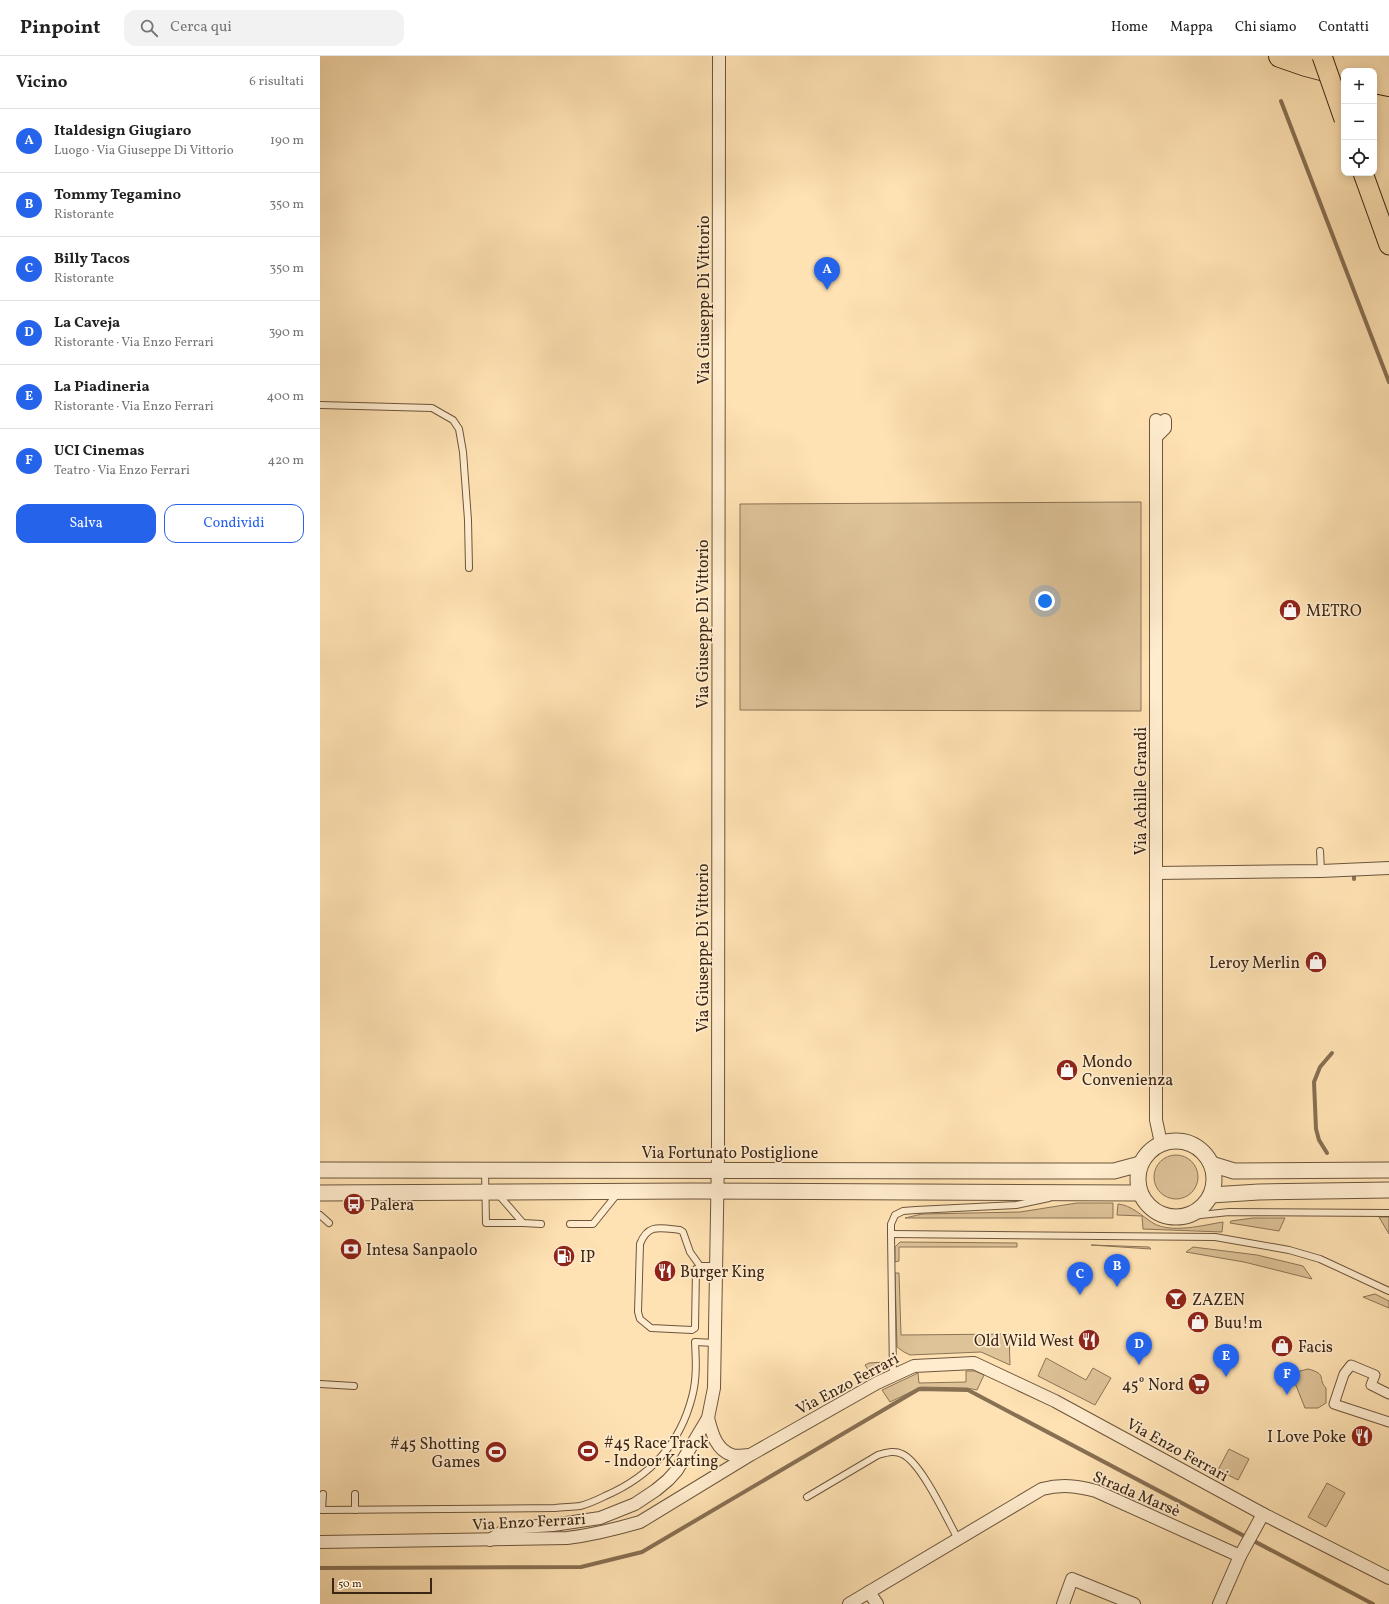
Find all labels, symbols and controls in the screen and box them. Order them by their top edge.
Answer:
search box [124,10,404,46]
text: Pinpoint [20,15,100,41]
icon: search [138,17,160,39]
text: Cerca qui [170,17,232,38]
text: Home [1111,18,1148,37]
text: Mappa [1170,18,1213,37]
text: Chi siamo [1235,18,1296,37]
text: Contatti [1318,18,1369,37]
map controls [1341,68,1377,176]
button: + [1341,68,1377,104]
text: Vicino [16,71,67,94]
text: 6 risultati [249,73,304,91]
button: − [1341,104,1377,140]
text: Italdesign Giugiaro [54,121,191,142]
text: A [24,132,34,150]
text: 190 m [270,132,304,150]
button: locate [1341,140,1377,176]
text: Luogo · Via Giuseppe Di Vittorio [54,142,234,160]
text: Tommy Tegamino [54,185,181,206]
text: B [25,196,33,214]
text: 350 m [269,196,304,214]
text: Ristorante [54,206,114,224]
street label: Via Giuseppe Di Vittorio [694,216,716,384]
text: Billy Tacos [54,249,130,270]
pin: A [814,257,840,290]
text: C [25,260,33,278]
text: 350 m [269,260,304,278]
text: Ristorante [54,270,114,288]
text: La Caveja [54,313,120,334]
text: D [24,324,34,342]
text: 390 m [269,324,304,342]
text: Ristorante · Via Enzo Ferrari [54,334,214,352]
text: La Piadineria [54,377,150,398]
text: E [25,388,33,406]
text: 400 m [267,388,304,406]
text: Ristorante · Via Enzo Ferrari [54,398,214,416]
text: UCI Cinemas [54,441,145,462]
text: F [25,452,33,470]
text: 420 m [267,452,304,470]
text: Teatro · Via Enzo Ferrari [54,462,190,480]
button: Salva [16,504,156,543]
button: Condividi [164,504,304,543]
street label: Via Giuseppe Di Vittorio [693,540,715,708]
your location [1035,591,1055,611]
shop icon: METRO [1277,597,1303,623]
place label: METRO [1306,601,1362,623]
street label: Via Achille Grandi [1131,727,1153,855]
street label: Via Giuseppe Di Vittorio [693,864,715,1032]
shop icon: Leroy Merlin [1303,949,1329,975]
place label: Leroy Merlin [1209,953,1300,975]
place label: Mondo Convenienza [1082,1052,1173,1092]
shop icon: Mondo Convenienza [1054,1057,1080,1083]
street label: Via Fortunato Postiglione [642,1143,818,1165]
bus stop icon: Palera [341,1191,367,1217]
place label: Palera [370,1195,414,1217]
bank icon: Intesa Sanpaolo [338,1236,364,1262]
place label: Intesa Sanpaolo [366,1240,477,1262]
fuel station icon: IP [551,1243,577,1269]
place label: IP [580,1247,595,1269]
pin: B [1104,1254,1130,1287]
restaurant icon: Burger King [652,1258,678,1284]
place label: Burger King [680,1262,765,1284]
pin: C [1067,1262,1093,1295]
bar icon: ZAZEN [1163,1286,1189,1312]
place label: ZAZEN [1192,1290,1245,1312]
shop icon: Buu!m [1185,1309,1211,1335]
place label: Buu!m [1214,1313,1263,1335]
restaurant icon: Old Wild West [1076,1327,1102,1353]
place label: Old Wild West [974,1331,1074,1353]
pin: D [1126,1332,1152,1365]
shop icon: Facis [1269,1333,1295,1359]
place label: Facis [1298,1337,1333,1359]
pin: E [1213,1344,1239,1377]
street label: Via Enzo Ferrari [793,1348,903,1421]
pin: F [1274,1362,1300,1395]
supermarket icon: 45° Nord [1186,1371,1212,1397]
place label: 45° Nord [1122,1375,1184,1397]
street label: Via Enzo Ferrari [1122,1414,1232,1488]
restaurant icon: I Love Poke [1349,1423,1375,1449]
place label: I Love Poke [1267,1427,1346,1449]
place label: #45 Race Track - Indoor Karting [604,1433,718,1473]
place label: #45 Shotting Games [390,1434,480,1474]
sports icon: #45 Race Track - Indoor Karting [575,1438,601,1464]
sports icon: #45 Shotting Games [483,1439,509,1465]
street label: Strada Marsè [1089,1466,1183,1523]
street label: Via Enzo Ferrari [472,1509,587,1537]
scale bar [332,1576,432,1595]
text: 50 m [338,1577,362,1592]

